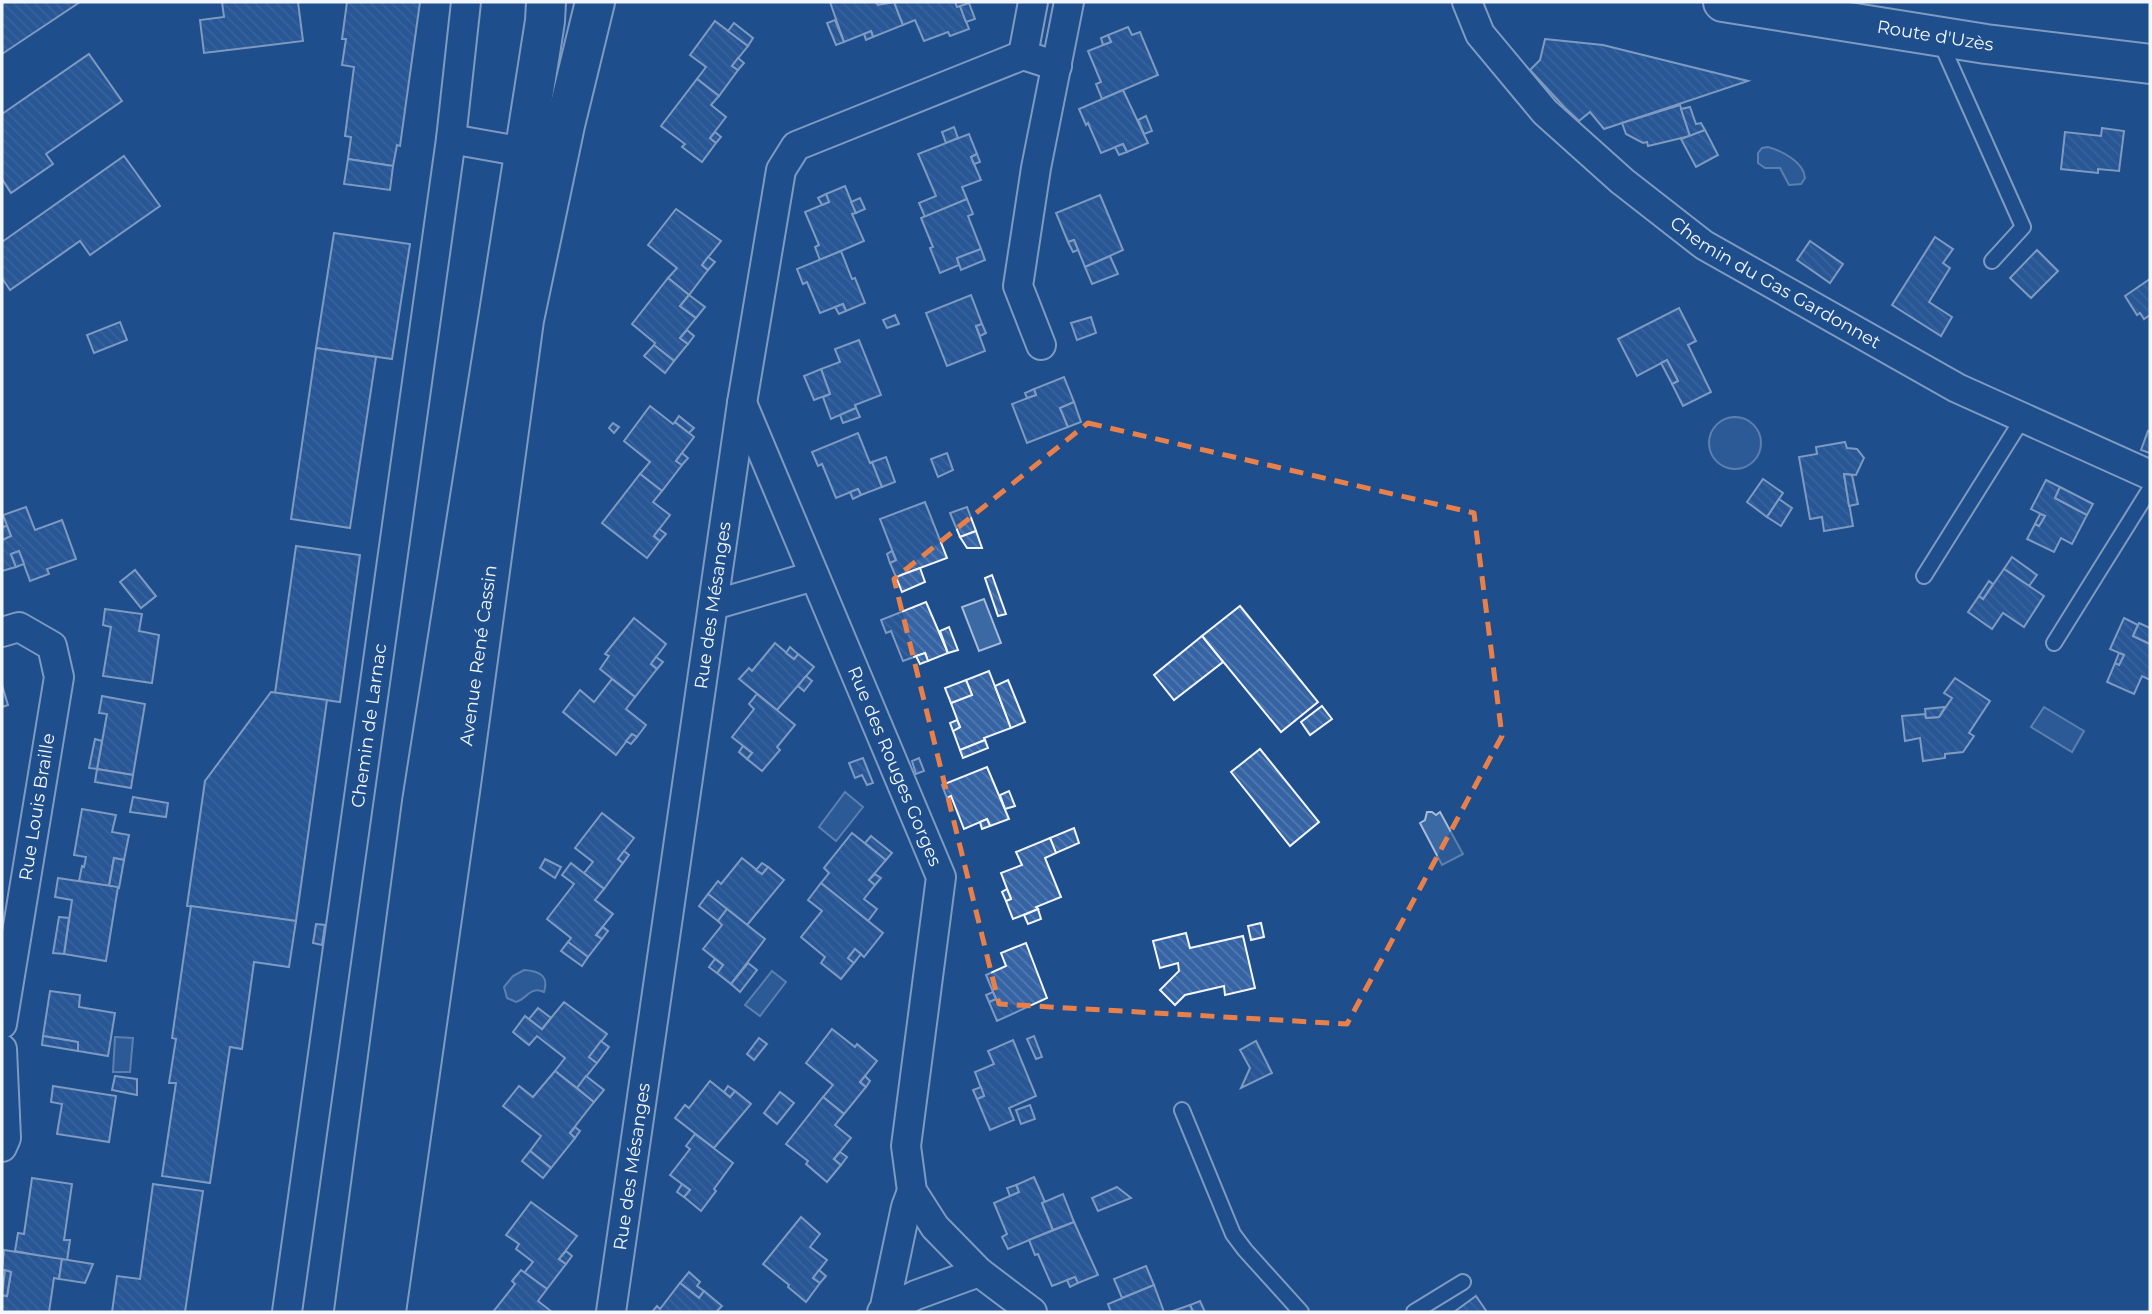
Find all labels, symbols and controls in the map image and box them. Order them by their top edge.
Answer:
street label: Route d'Uzès [1875,16,1995,56]
street label: Chemin du Gas Gardonnet [1666,212,1885,354]
street label: Rue des Mésanges [690,520,736,691]
street label: Avenue René Cassin [455,564,502,747]
street label: Chemin de Larnac [347,642,391,809]
street label: Rue des Rouges Gorges [843,663,946,870]
street label: Rue Louis Braille [14,732,60,882]
street label: Rue des Mésanges [609,1081,655,1252]

